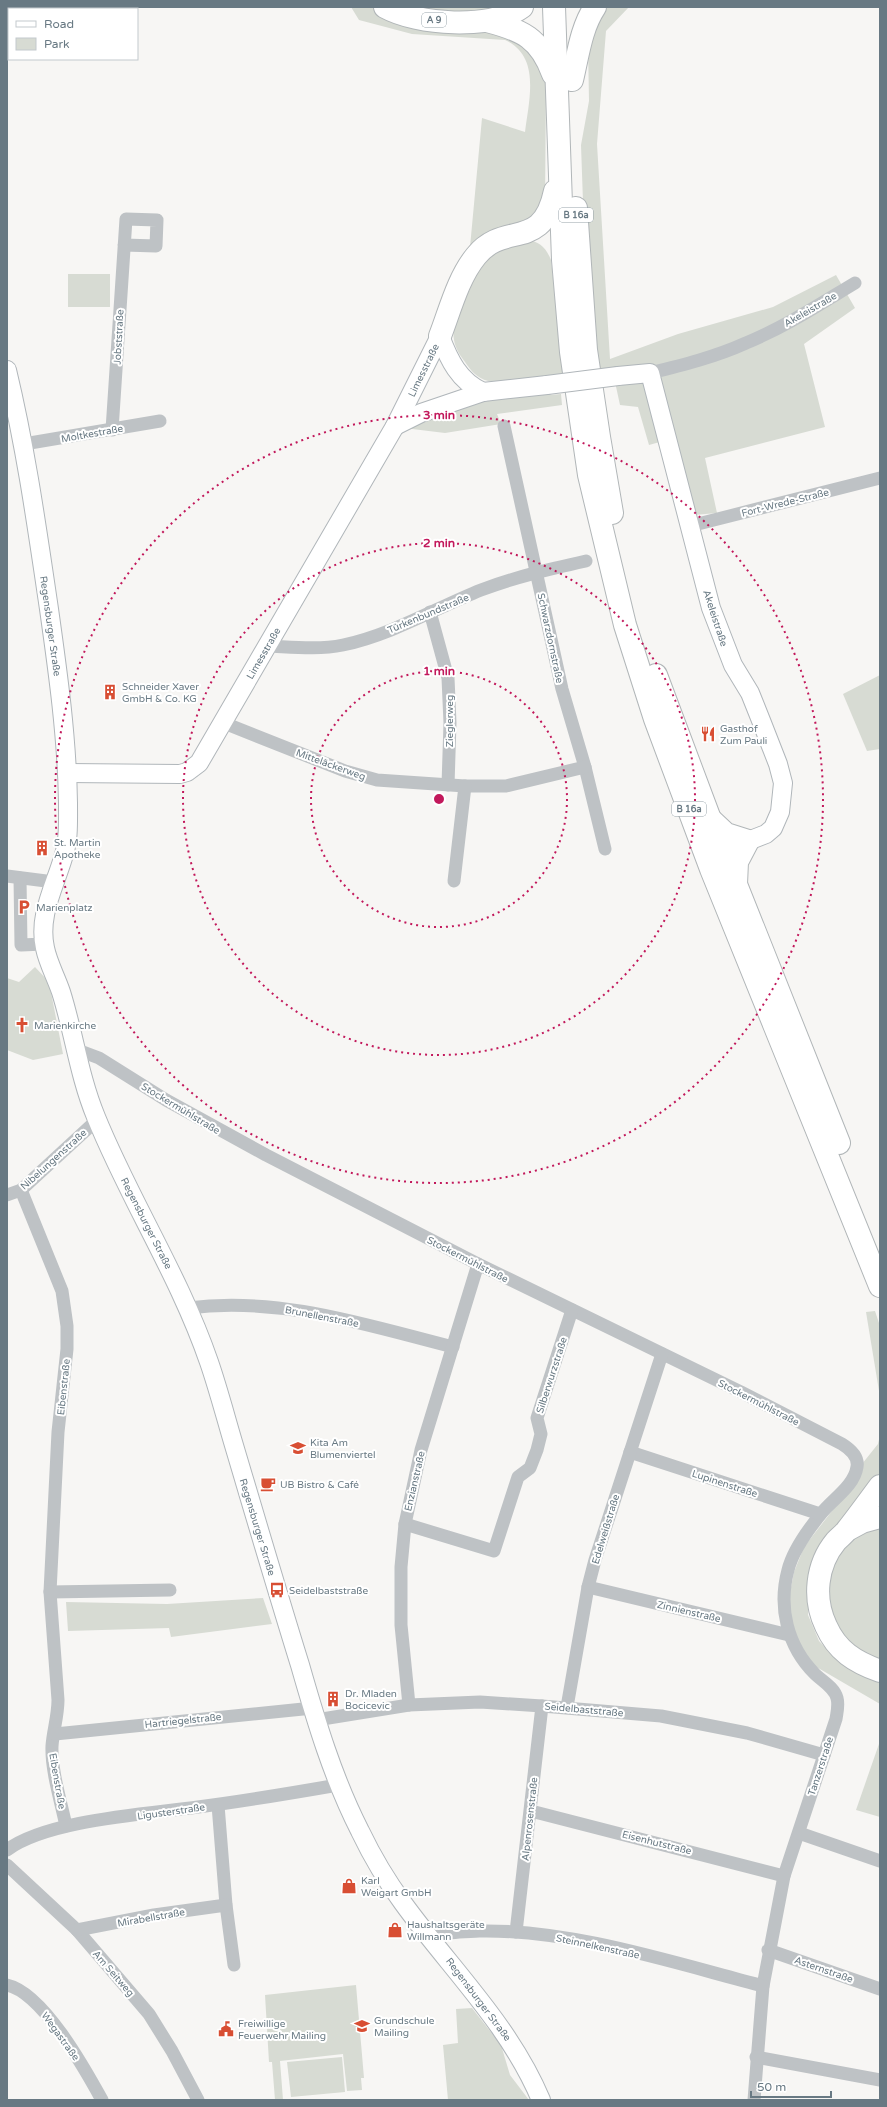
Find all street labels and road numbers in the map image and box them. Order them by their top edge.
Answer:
road number: A 9 [422,13,446,27]
road number: B 16a [559,208,593,222]
street label: Akeleistraße [782,290,839,330]
street label: Jobststraße [112,309,126,365]
street label: Limesstraße [406,342,442,399]
street label: Moltkestraße [60,423,124,445]
street label: Fort-Wrede-Straße [740,486,831,520]
street label: Regensburger Straße [37,575,63,677]
street label: Akeleistraße [700,588,730,648]
street label: Türkenbundstraße [386,591,471,636]
street label: Schwarzdornstraße [535,592,566,685]
street label: Limesstraße [244,625,284,681]
street label: Zieglerweg [444,695,456,747]
street label: Mitteläckerweg [294,747,367,783]
road number: B 16a [672,802,706,816]
street label: Stockermühlstraße [139,1081,222,1137]
street label: Nibelungenstraße [18,1127,89,1193]
street label: Regensburger Straße [118,1176,175,1272]
street label: Stockermühlstraße [425,1234,510,1286]
street label: Brunellenstraße [284,1304,360,1330]
street label: Silberwurzstraße [534,1335,570,1415]
street label: Eibenstraße [55,1358,73,1416]
street label: Stockermühlstraße [716,1377,801,1429]
street label: Enzianstraße [402,1450,428,1512]
street label: Lupinenstraße [690,1468,759,1500]
street label: Regensburger Straße [237,1477,278,1578]
street label: Edelweißstraße [590,1493,622,1566]
street label: Zinnienstraße [656,1599,722,1625]
street label: Seidelbaststraße [544,1701,624,1719]
street label: Hartriegelstraße [144,1711,222,1731]
street label: Tanzerstraße [806,1735,836,1797]
street label: Eibenstraße [46,1752,68,1810]
street label: Alpenrosenstraße [520,1776,540,1862]
street label: Ligusterstraße [136,1801,206,1823]
street label: Eisenhutstraße [621,1829,693,1857]
street label: Mirabellstraße [117,1906,186,1930]
street label: Steinnelkenstraße [555,1932,641,1962]
street label: Am Seitweg [90,1948,137,1999]
street label: Asternstraße [793,1954,855,1986]
street label: Regensburger Straße [443,1956,514,2044]
street label: Wegastraße [39,2010,82,2063]

